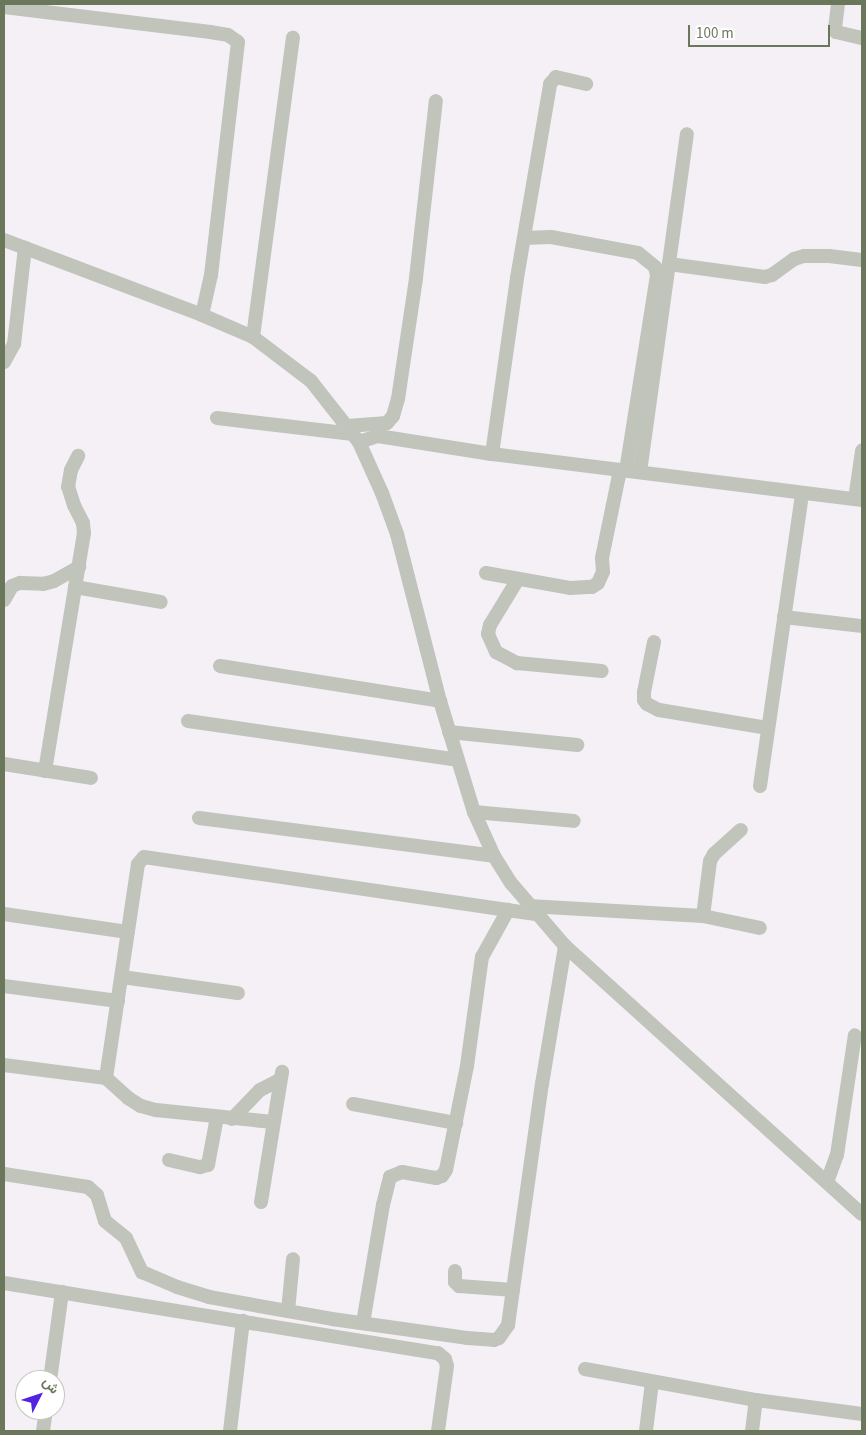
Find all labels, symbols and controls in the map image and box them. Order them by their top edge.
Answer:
scale bar [691,15,834,47]
text: 100 m [696,23,734,44]
north arrow [15,1370,65,1420]
text: ش [37,1373,64,1399]

